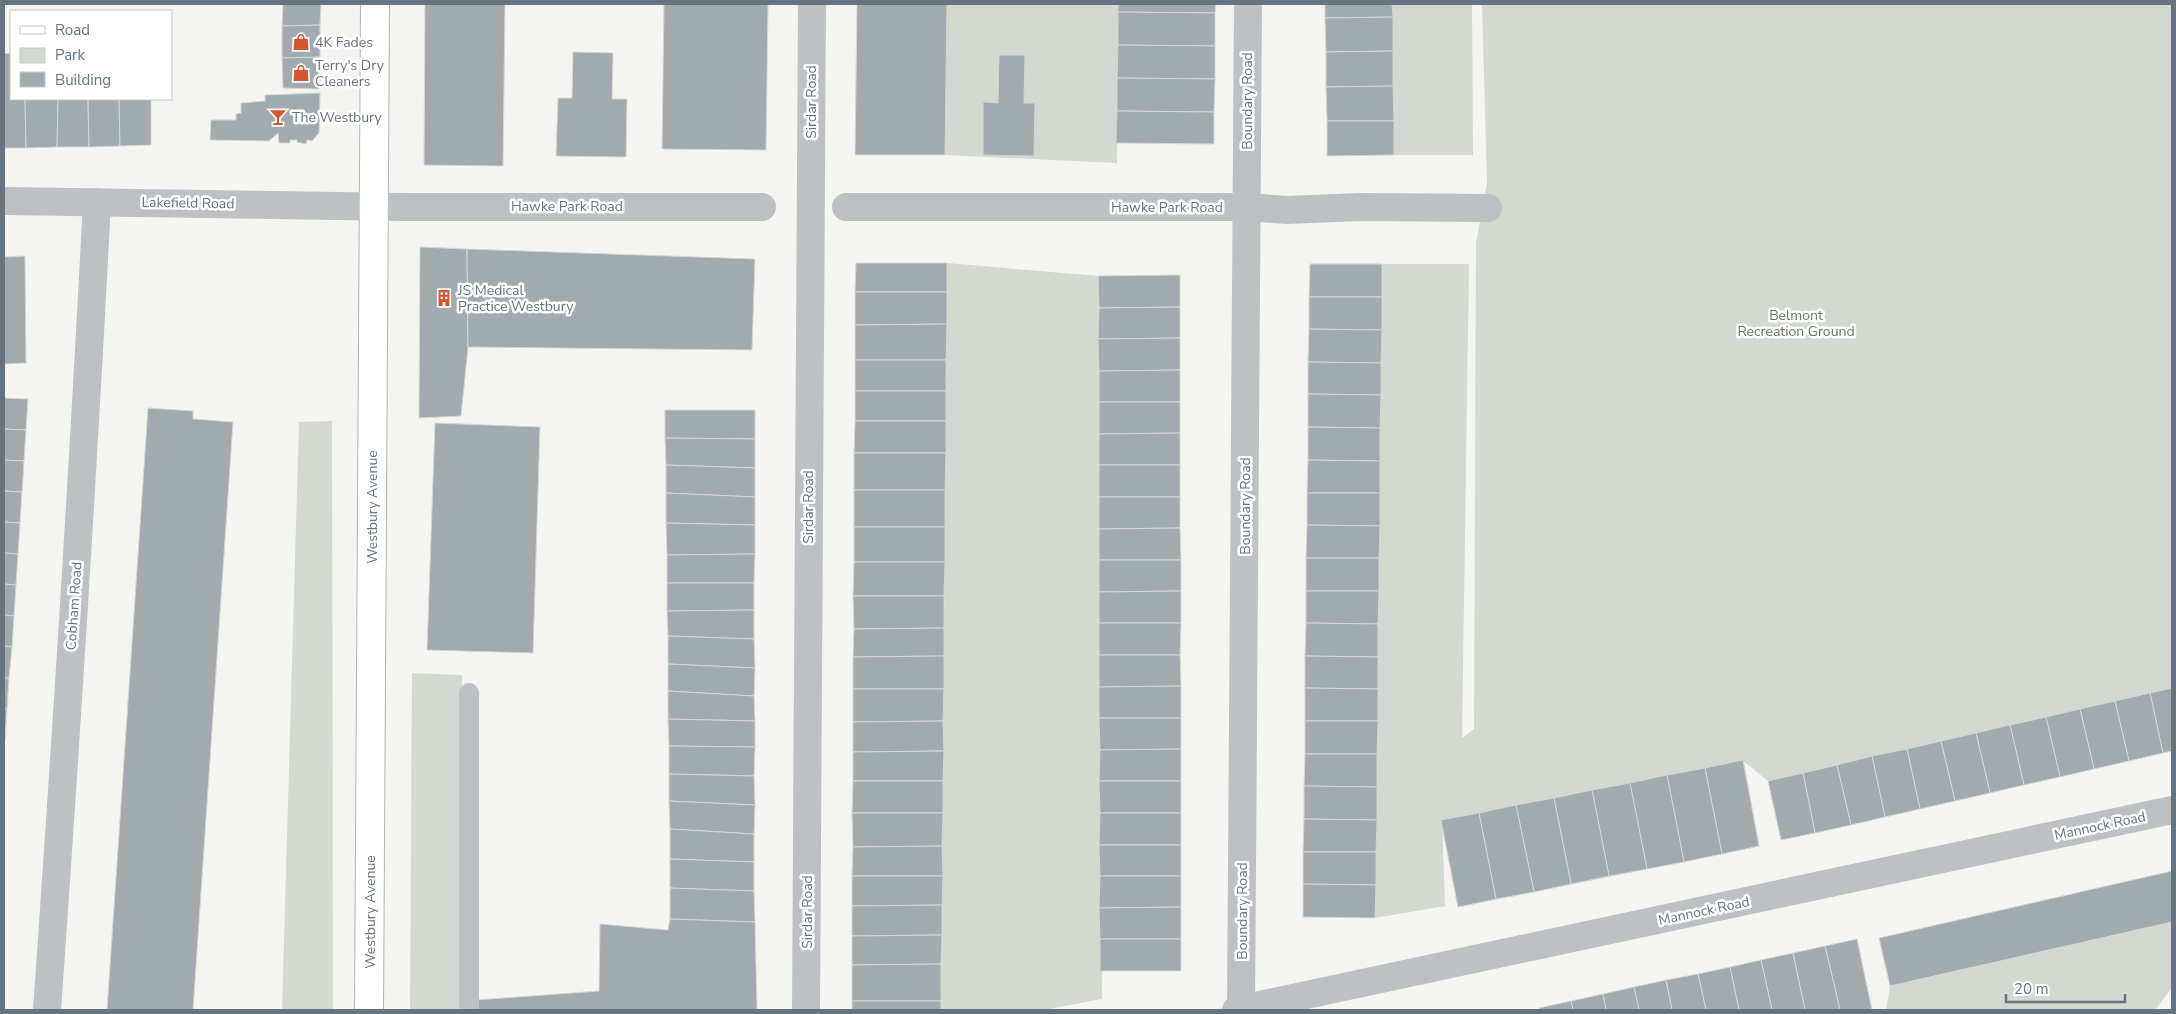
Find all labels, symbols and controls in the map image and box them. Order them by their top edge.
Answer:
legend [10,10,172,100]
text: Road [55,20,90,40]
shop icon: 4K Fades [291,32,311,52]
place label: 4K Fades [315,33,373,52]
text: Park [55,45,85,65]
street label: Boundary Road [1238,52,1257,150]
place label: Terry's Dry Cleaners [315,56,385,91]
shop icon: Terry's Dry Cleaners [291,63,311,83]
street label: Sirdar Road [802,65,821,139]
text: Building [55,70,111,90]
bar icon: The Westbury [268,107,288,127]
place label: The Westbury [292,108,382,127]
street label: Lakefield Road [141,193,235,213]
street label: Hawke Park Road [511,197,623,216]
street label: Hawke Park Road [1111,198,1223,217]
place label: JS Medical Practice Westbury [457,281,574,316]
building icon: JS Medical Practice Westbury [434,288,454,308]
park label: Belmont Recreation Ground [1737,306,1855,341]
street label: Westbury Avenue [363,450,382,564]
street label: Boundary Road [1236,457,1255,555]
street label: Sirdar Road [799,470,818,544]
street label: Cobham Road [61,561,87,651]
street label: Mannock Road [2053,807,2147,845]
street label: Westbury Avenue [361,855,380,969]
street label: Boundary Road [1233,862,1252,960]
street label: Sirdar Road [798,875,817,949]
street label: Mannock Road [1657,892,1751,930]
scale bar [2006,972,2125,1004]
text: 20 m [2014,979,2049,999]

